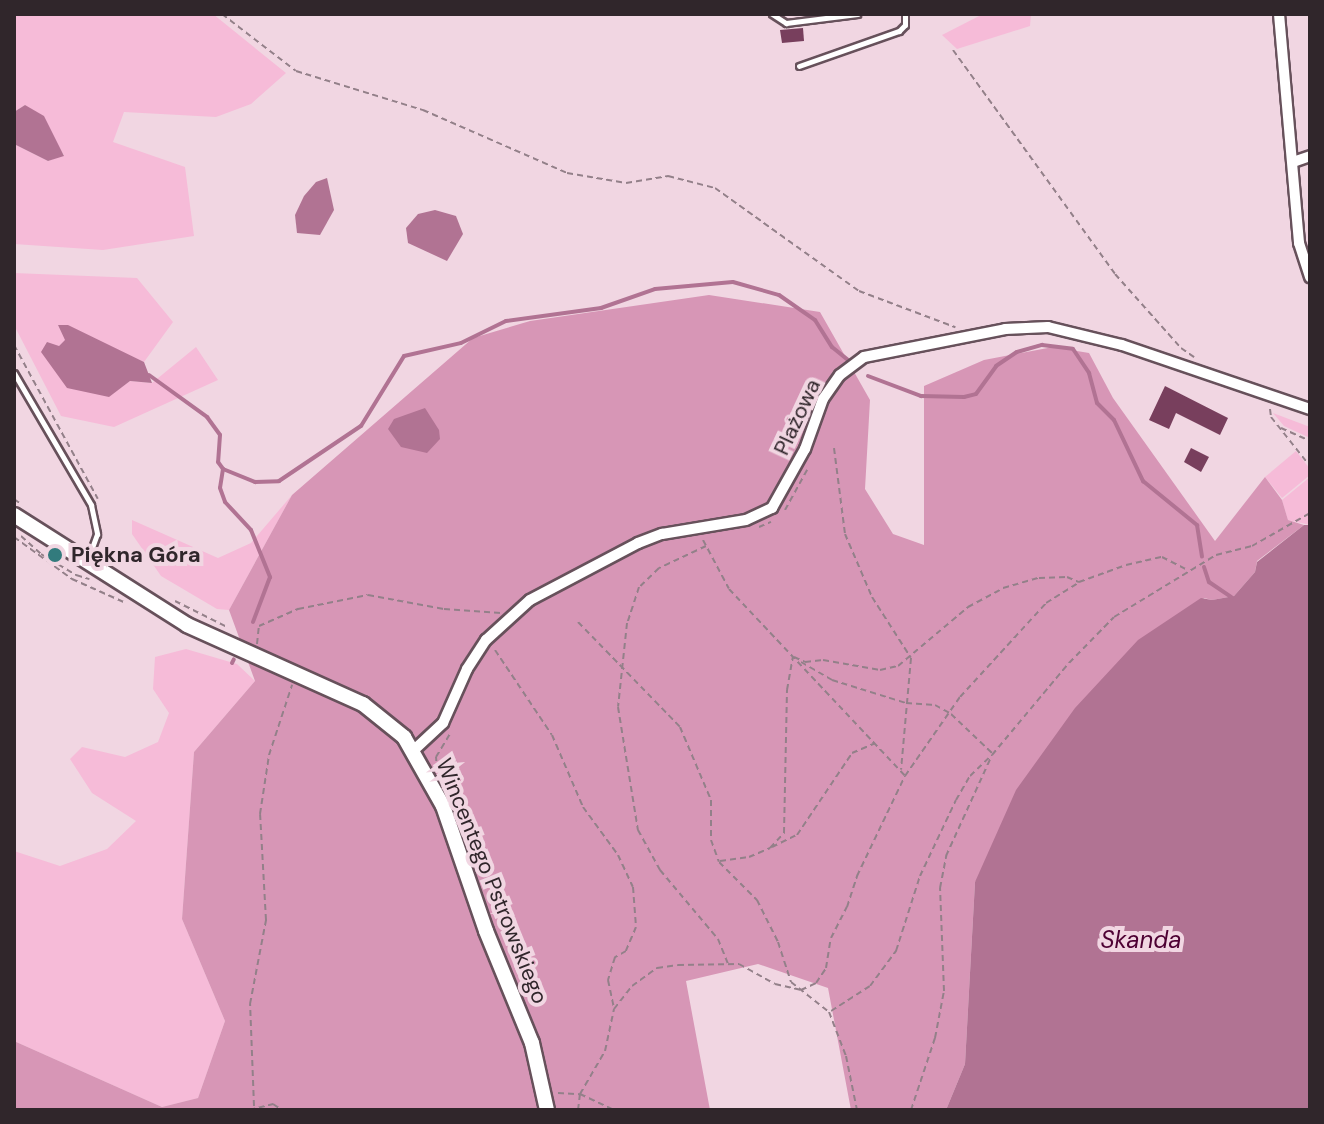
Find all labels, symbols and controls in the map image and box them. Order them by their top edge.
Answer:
street label: Plażowa [768,375,826,459]
place label: Piękna Góra [71,542,201,568]
marker: Piękna Góra [46,546,64,564]
street label: Wincentego Pstrowskiego [431,755,553,1007]
water label: Skanda [1101,926,1181,954]

